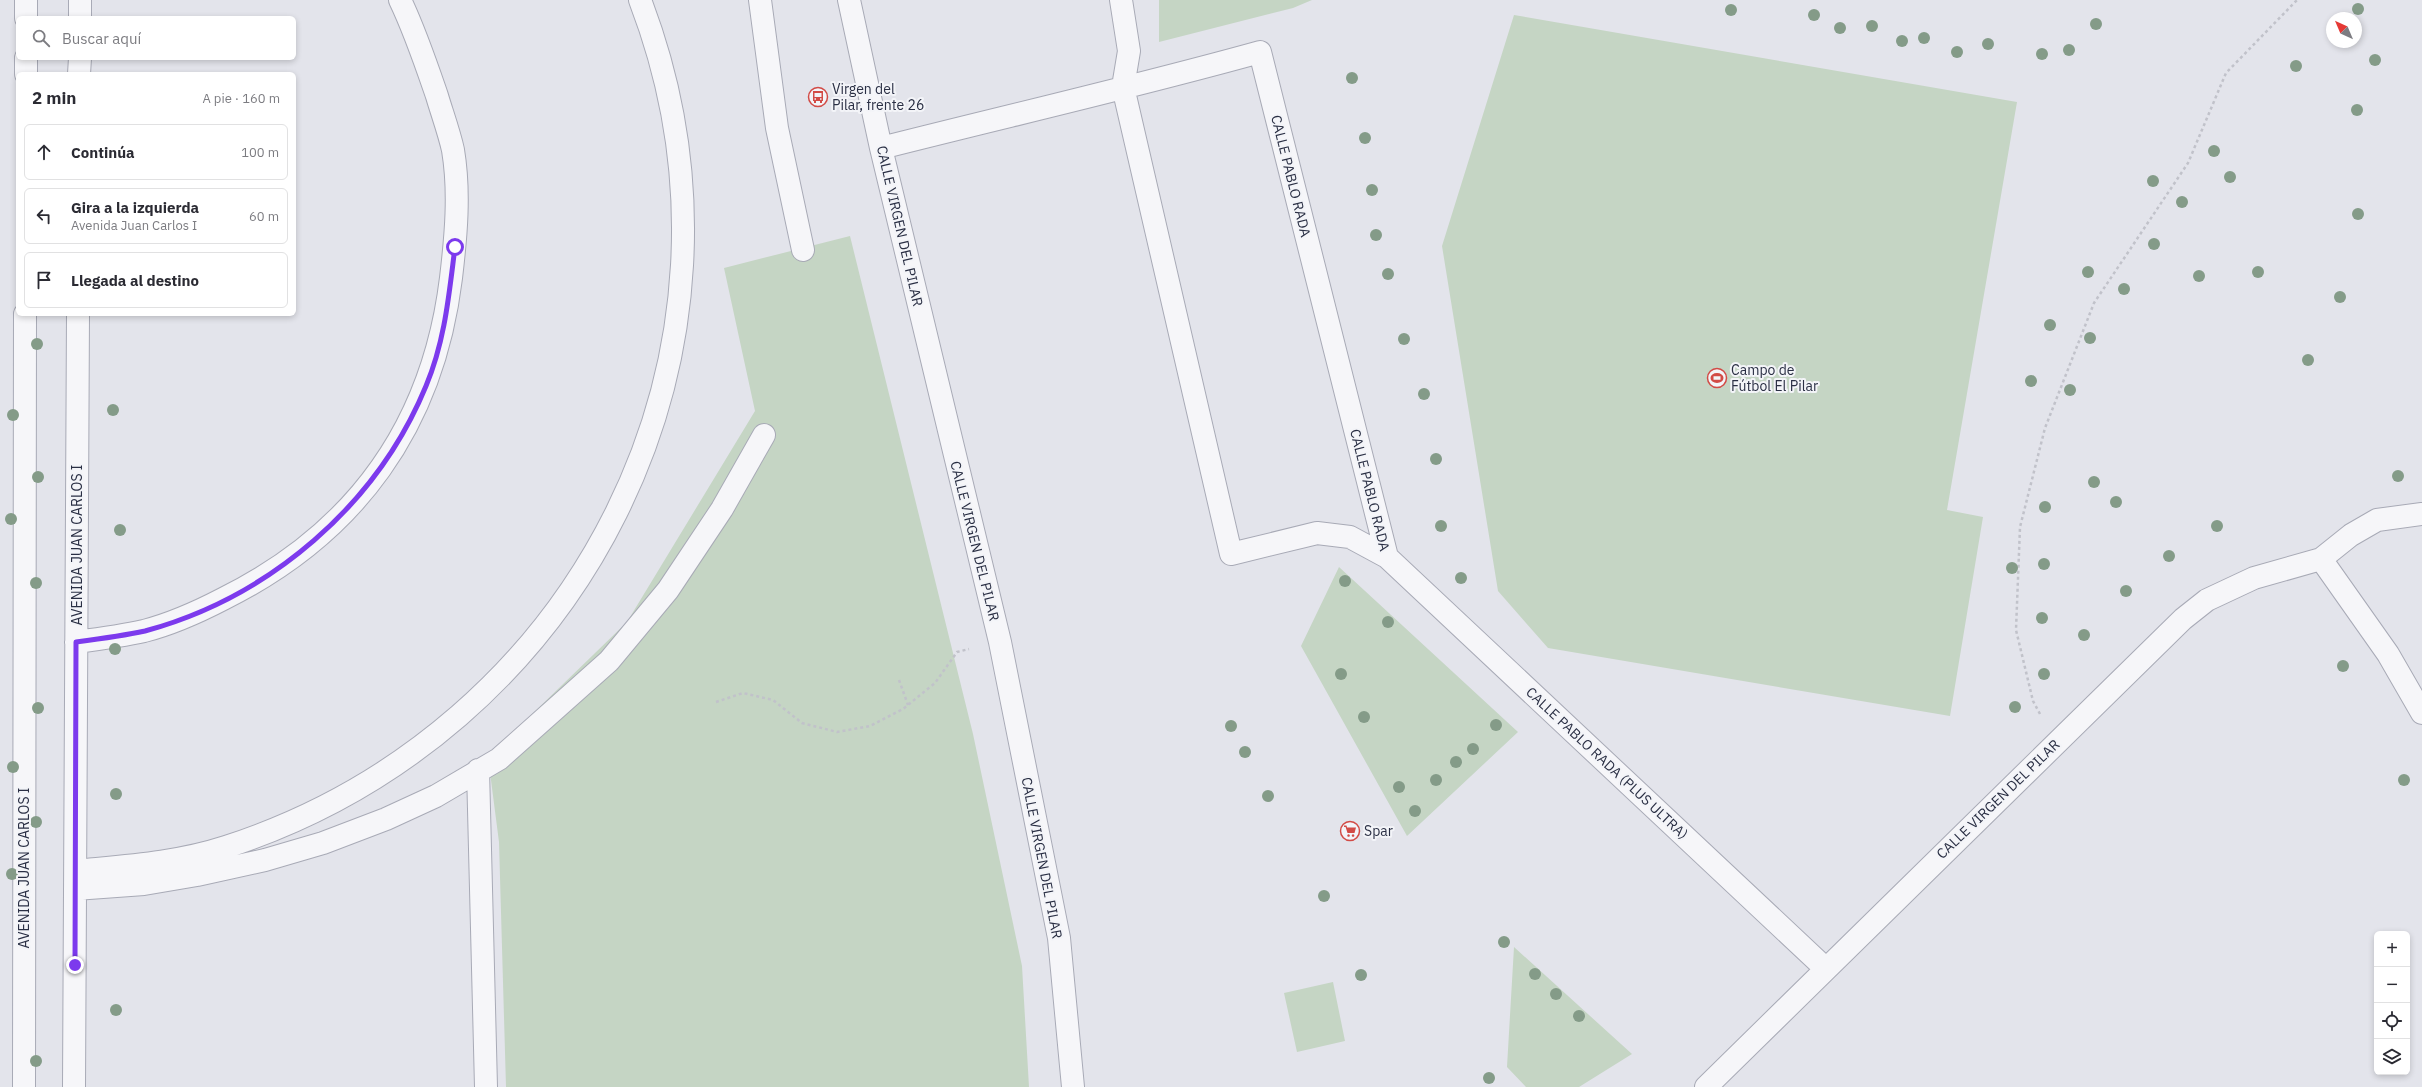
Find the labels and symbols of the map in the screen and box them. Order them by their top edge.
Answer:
north arrow [2326,12,2362,48]
place label: Virgen del Pilar, frente 26 [832,80,924,114]
bus stop icon: Virgen del Pilar, frente 26 [807,86,829,108]
street label: CALLE PABLO RADA [1267,113,1315,239]
street label: CALLE VIRGEN DEL PILAR [873,144,927,308]
route start [446,238,464,256]
place label: Campo de Fútbol El Pilar [1731,361,1818,395]
sports icon: Campo de Fútbol El Pilar [1706,367,1728,389]
street label: CALLE PABLO RADA [1346,427,1394,553]
street label: CALLE VIRGEN DEL PILAR [946,459,1004,623]
street label: AVENIDA JUAN CARLOS I [68,465,86,625]
street label: CALLE PABLO RADA (PLUS ULTRA) [1522,683,1692,843]
street label: CALLE VIRGEN DEL PILAR [1933,735,2063,863]
street label: CALLE VIRGEN DEL PILAR [1017,776,1067,940]
street label: AVENIDA JUAN CARLOS I [15,788,33,948]
supermarket icon: Spar [1339,820,1361,842]
place label: Spar [1364,822,1393,840]
route end [66,956,84,974]

